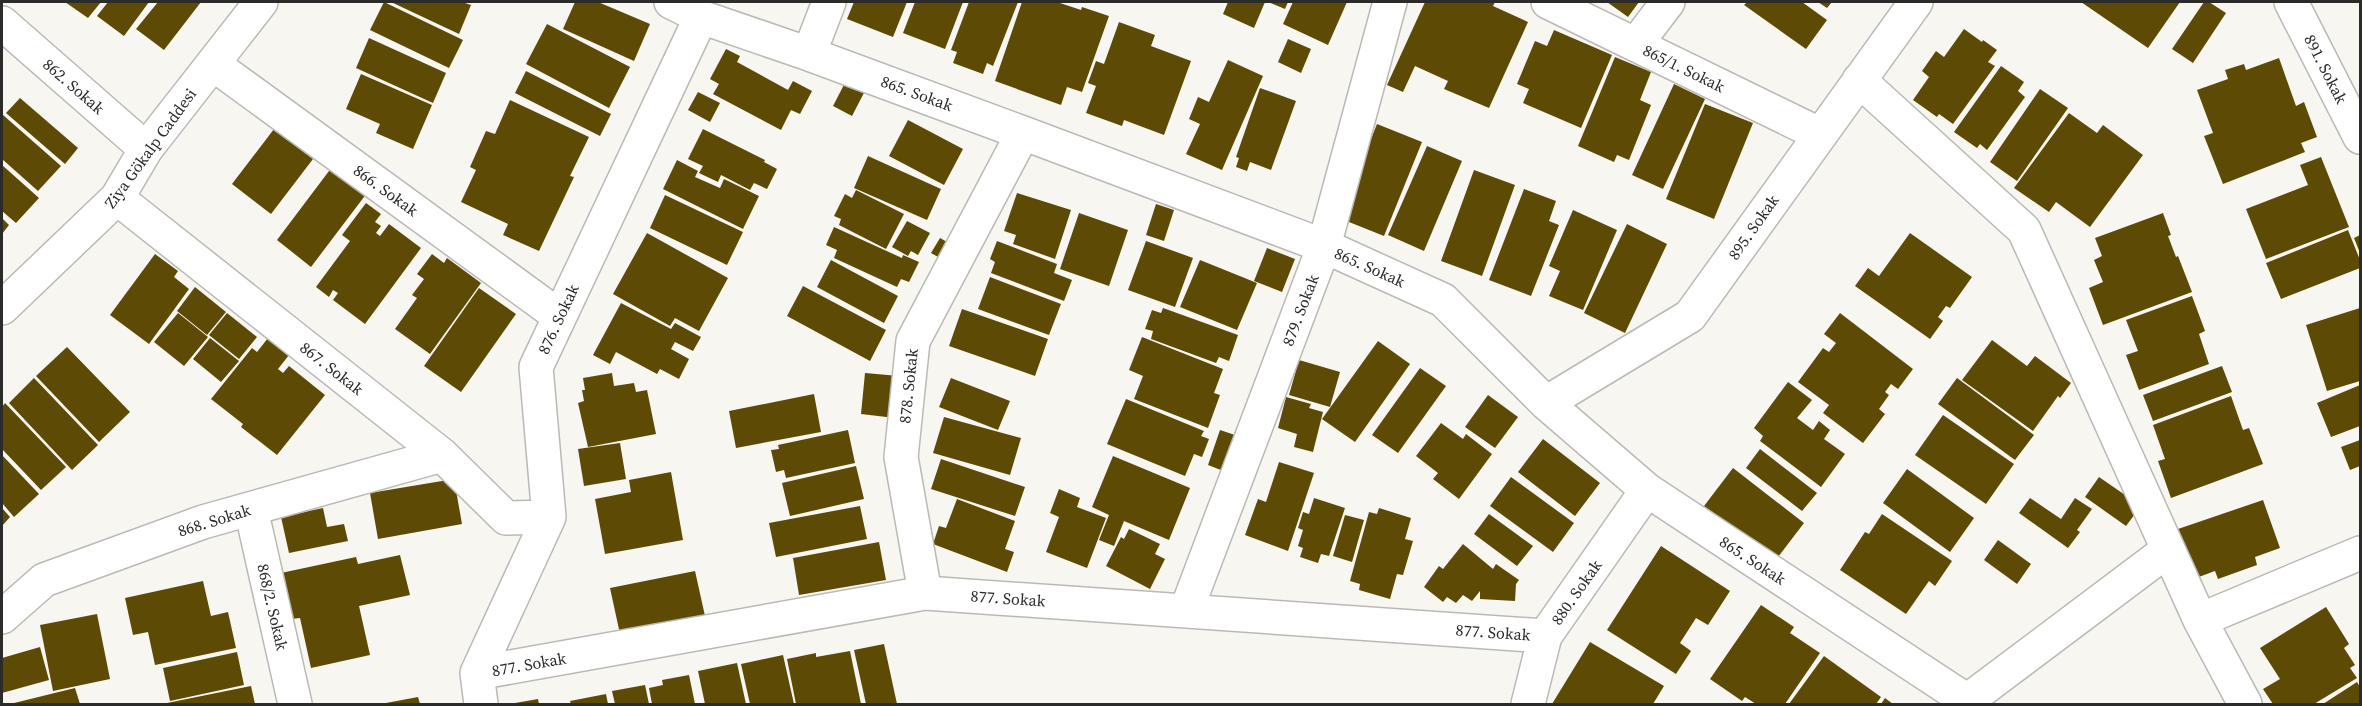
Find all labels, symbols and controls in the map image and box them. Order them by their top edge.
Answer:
street label: 891. Sokak [2299,31,2353,108]
street label: 865/1. Sokak [1640,39,1729,97]
street label: 862. Sokak [38,53,110,119]
street label: 865. Sokak [878,70,956,116]
street label: Ziya Gökalp Caddesi [99,83,201,212]
street label: 866. Sokak [349,159,423,221]
street label: 895. Sokak [1722,190,1784,264]
street label: 865. Sokak [1331,242,1409,292]
street label: 879. Sokak [1276,271,1324,349]
street label: 876. Sokak [532,280,584,358]
street label: 867. Sokak [296,336,369,400]
street label: 878. Sokak [893,347,923,424]
street label: 868. Sokak [175,498,253,541]
street label: 865. Sokak [1716,530,1791,590]
street label: 880. Sokak [1545,555,1607,629]
street label: 868/2. Sokak [252,562,294,653]
street label: 877. Sokak [970,584,1046,612]
street label: 877. Sokak [1455,618,1531,646]
street label: 877. Sokak [490,647,568,681]

